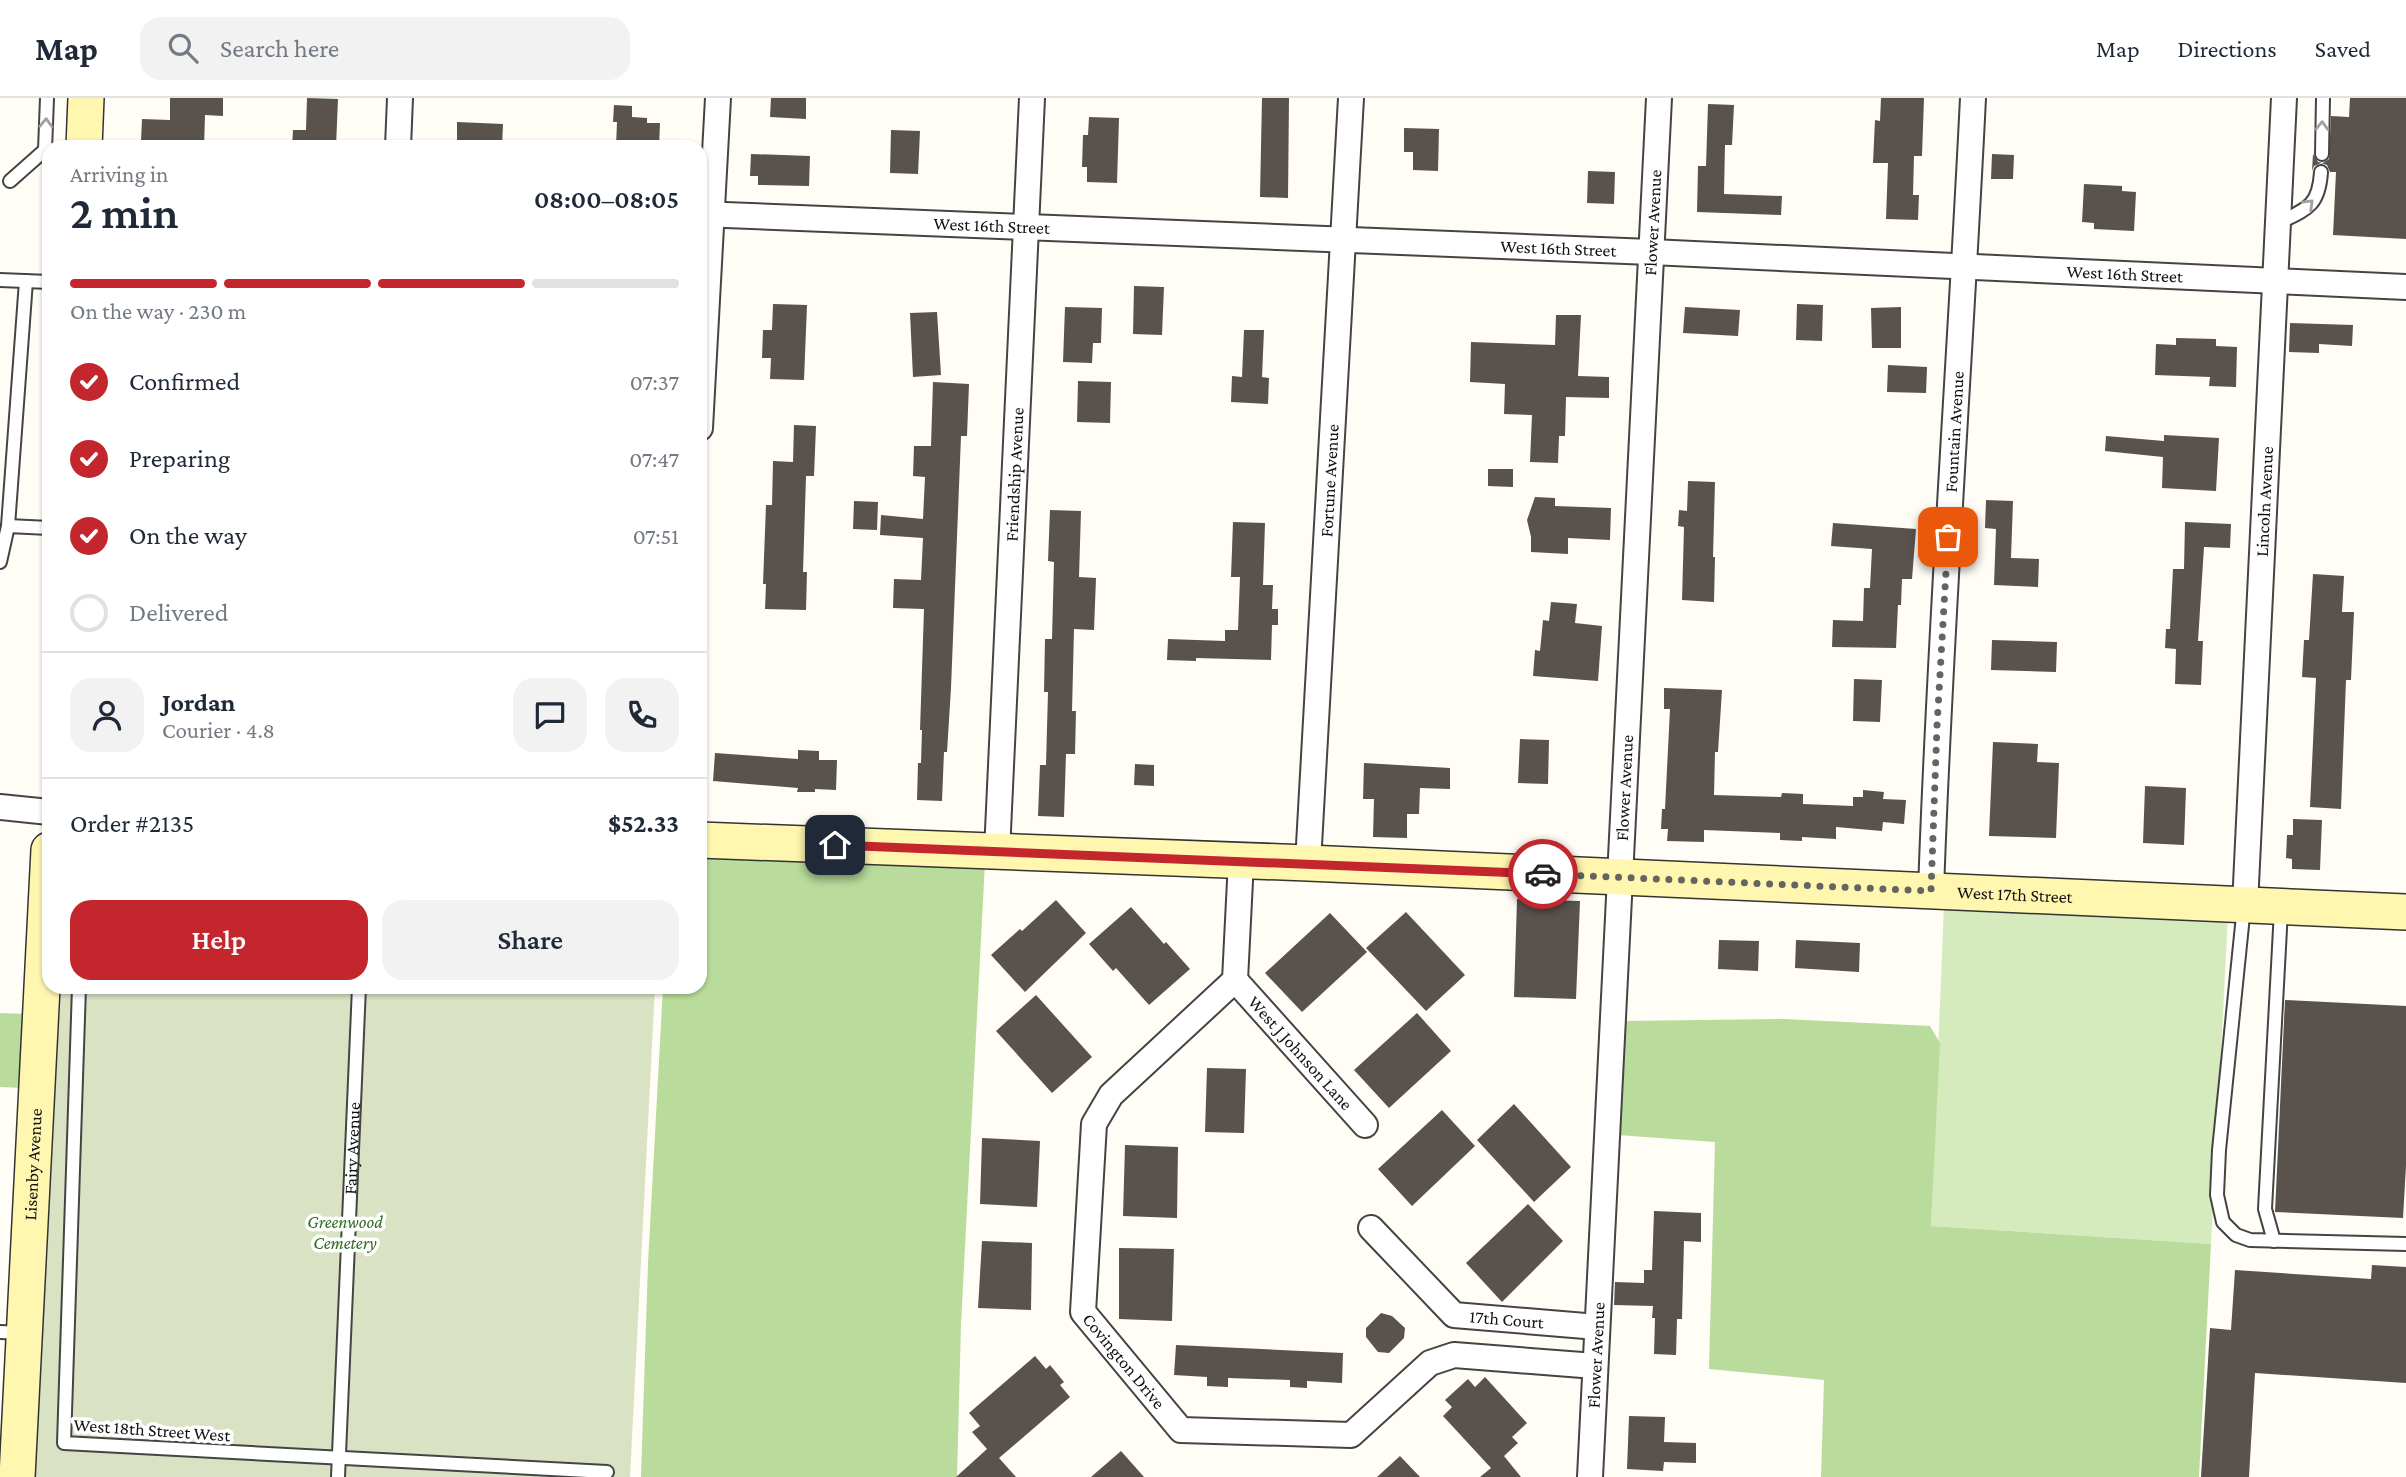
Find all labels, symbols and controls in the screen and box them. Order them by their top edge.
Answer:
search box [140,17,630,80]
icon: search [164,29,202,67]
text: Map [35,30,98,67]
text: Search here [220,34,339,63]
text: Map [2096,35,2140,62]
text: Directions [2178,35,2277,62]
text: Saved [2315,35,2371,62]
one-way arrow [38,117,53,128]
one-way arrow [2315,120,2330,131]
text: Arriving in [70,161,168,187]
street label: Flower Avenue [1640,169,1665,276]
text: 08:00–08:05 [534,185,679,214]
text: 2 min [70,187,178,238]
one-way arrow [2300,200,2313,212]
street label: West 16th Street [933,213,1051,238]
street label: West 16th Street [1500,236,1618,261]
street label: West 16th Street [2066,261,2184,287]
text: On the way · 230 m [70,298,246,324]
icon: check [70,363,108,401]
text: Confirmed [129,367,240,396]
text: 07:37 [630,369,679,395]
street label: Fountain Avenue [1941,370,1968,493]
street label: Friendship Avenue [1001,407,1028,542]
street label: Fortune Avenue [1316,423,1343,538]
icon: check [70,440,108,478]
text: Preparing [129,444,230,473]
text: 07:47 [629,446,679,472]
street label: Lincoln Avenue [2252,446,2277,557]
pin [1918,507,1978,567]
icon: check [70,517,108,555]
icon: bag [1929,518,1967,556]
text: On the way [129,521,247,550]
text: 07:51 [633,523,679,549]
text: Delivered [129,598,228,627]
button: person [70,678,144,752]
button: chat [513,678,587,752]
button: phone [605,678,679,752]
text: Jordan [162,688,236,717]
text: Courier · 4.8 [162,717,275,743]
street label: Flower Avenue [1612,734,1637,841]
text: Order #2135 [70,809,194,838]
text: $52.33 [608,809,679,838]
pin [805,815,865,875]
icon: home [816,826,854,864]
courier [1508,839,1578,909]
icon: car [1524,855,1562,893]
street label: West 17th Street [1957,882,2074,907]
button: Help [70,900,368,980]
button: Share [382,900,679,980]
street label: West J Johnson Lane [1244,992,1357,1114]
street label: Fairy Avenue [340,1101,364,1195]
street label: Lisenby Avenue [20,1108,46,1221]
park label: Greenwood Cemetery [307,1212,383,1253]
street label: Flower Avenue [1583,1301,1609,1409]
street label: 17th Court [1469,1306,1546,1333]
street label: Covington Drive [1078,1309,1169,1413]
street label: West 18th Street West [73,1415,232,1446]

